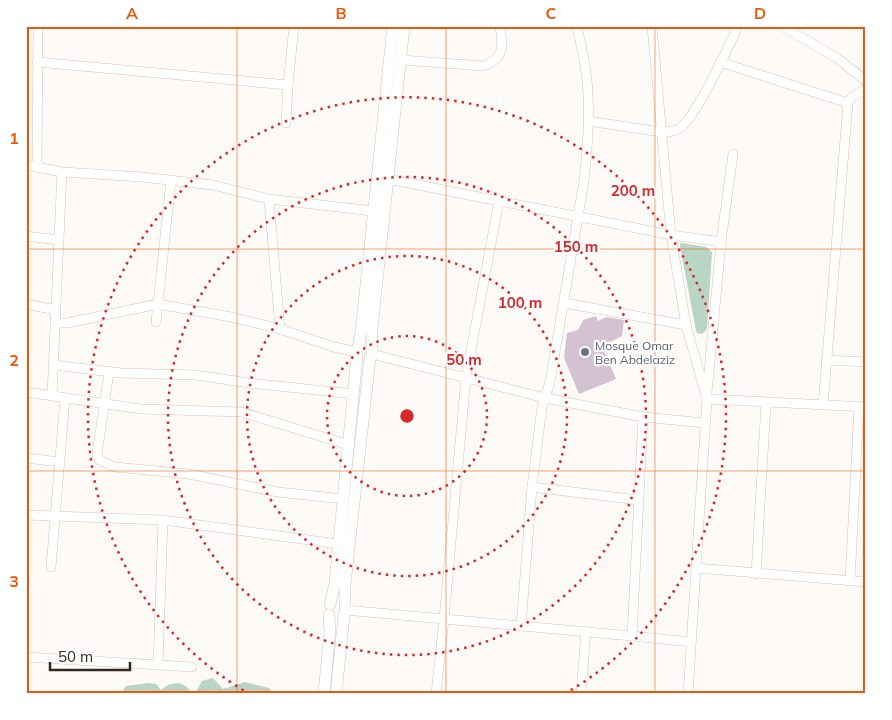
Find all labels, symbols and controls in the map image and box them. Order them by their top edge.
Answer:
text: A [126,3,138,23]
text: B [335,3,347,23]
text: C [546,3,557,23]
text: D [754,3,766,23]
text: 1 [9,128,19,148]
text: 200 m [611,181,655,200]
text: 150 m [554,237,598,256]
text: 100 m [498,293,542,312]
place label: Mosque Omar Ben Abdelaziz [595,338,675,367]
marker: Mosque Omar Ben Abdelaziz [579,346,591,358]
text: 2 [9,350,19,370]
text: 50 m [446,350,482,369]
centre of rings [398,407,416,425]
text: 3 [9,571,19,591]
scale bar [50,640,130,672]
text: 50 m [58,647,93,666]

